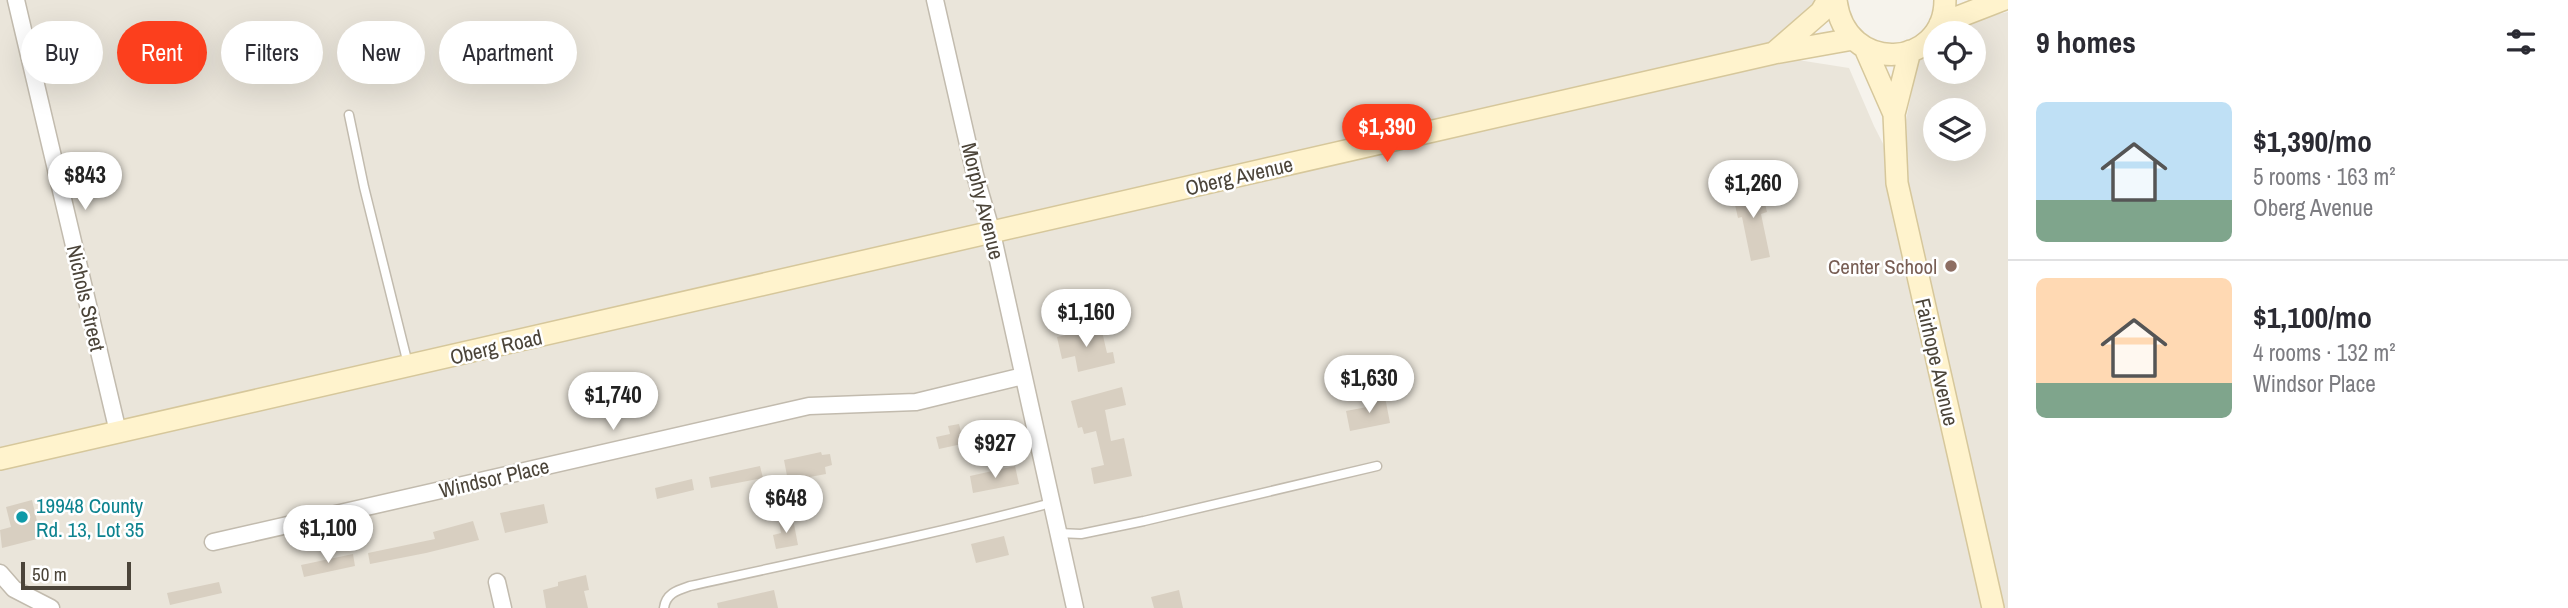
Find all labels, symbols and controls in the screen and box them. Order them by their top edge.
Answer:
chip: Buy [21,21,103,84]
chip: Rent [117,21,207,84]
chip: Filters [221,21,323,84]
chip: New [337,21,425,84]
chip: Apartment [439,21,577,84]
map controls [1923,21,1986,161]
button: locate [1923,21,1986,84]
text: 9 homes [2036,22,2136,62]
icon: filters [2502,23,2540,61]
button: layers [1923,98,1986,161]
pin: $1,390 [1330,104,1444,164]
text: $1,390 [1358,111,1416,142]
text: $1,390/mo [2253,121,2372,161]
icon: home [2092,130,2176,214]
street label: Morphy Avenue [954,140,1012,262]
street label: Oberg Avenue [1182,150,1296,202]
pin: $843 [44,152,126,212]
text: $843 [64,159,106,190]
pin: $1,260 [1696,160,1810,220]
text: 5 rooms · 163 m² [2253,161,2396,192]
text: $1,260 [1724,167,1782,198]
text: Oberg Avenue [2253,192,2373,223]
street label: Nichols Street [60,242,112,354]
place label: Center School [1828,252,1937,281]
marker: Center School [1943,258,1959,274]
pin: $1,160 [1029,290,1143,349]
street label: Fairhope Avenue [1908,295,1966,429]
text: $1,160 [1057,296,1115,327]
text: $1,100/mo [2253,297,2372,337]
icon: home [2092,306,2176,390]
street label: Oberg Road [447,322,545,372]
text: 4 rooms · 132 m² [2253,337,2396,368]
pin: $1,630 [1312,356,1426,415]
text: $1,630 [1340,362,1398,393]
text: Windsor Place [2253,368,2376,399]
pin: $1,740 [556,372,670,432]
text: $1,740 [584,379,642,410]
pin: $927 [954,420,1036,480]
text: $927 [974,427,1016,458]
street label: Windsor Place [436,451,552,505]
pin: $648 [745,476,827,535]
text: $648 [765,482,807,513]
place label: 19948 County Rd. 13, Lot 35 [36,491,144,544]
pin: $1,100 [271,505,385,565]
marker: 19948 County Rd. 13, Lot 35 [14,509,30,525]
text: $1,100 [299,512,357,543]
scale bar [21,559,131,591]
text: 50 m [32,561,67,587]

